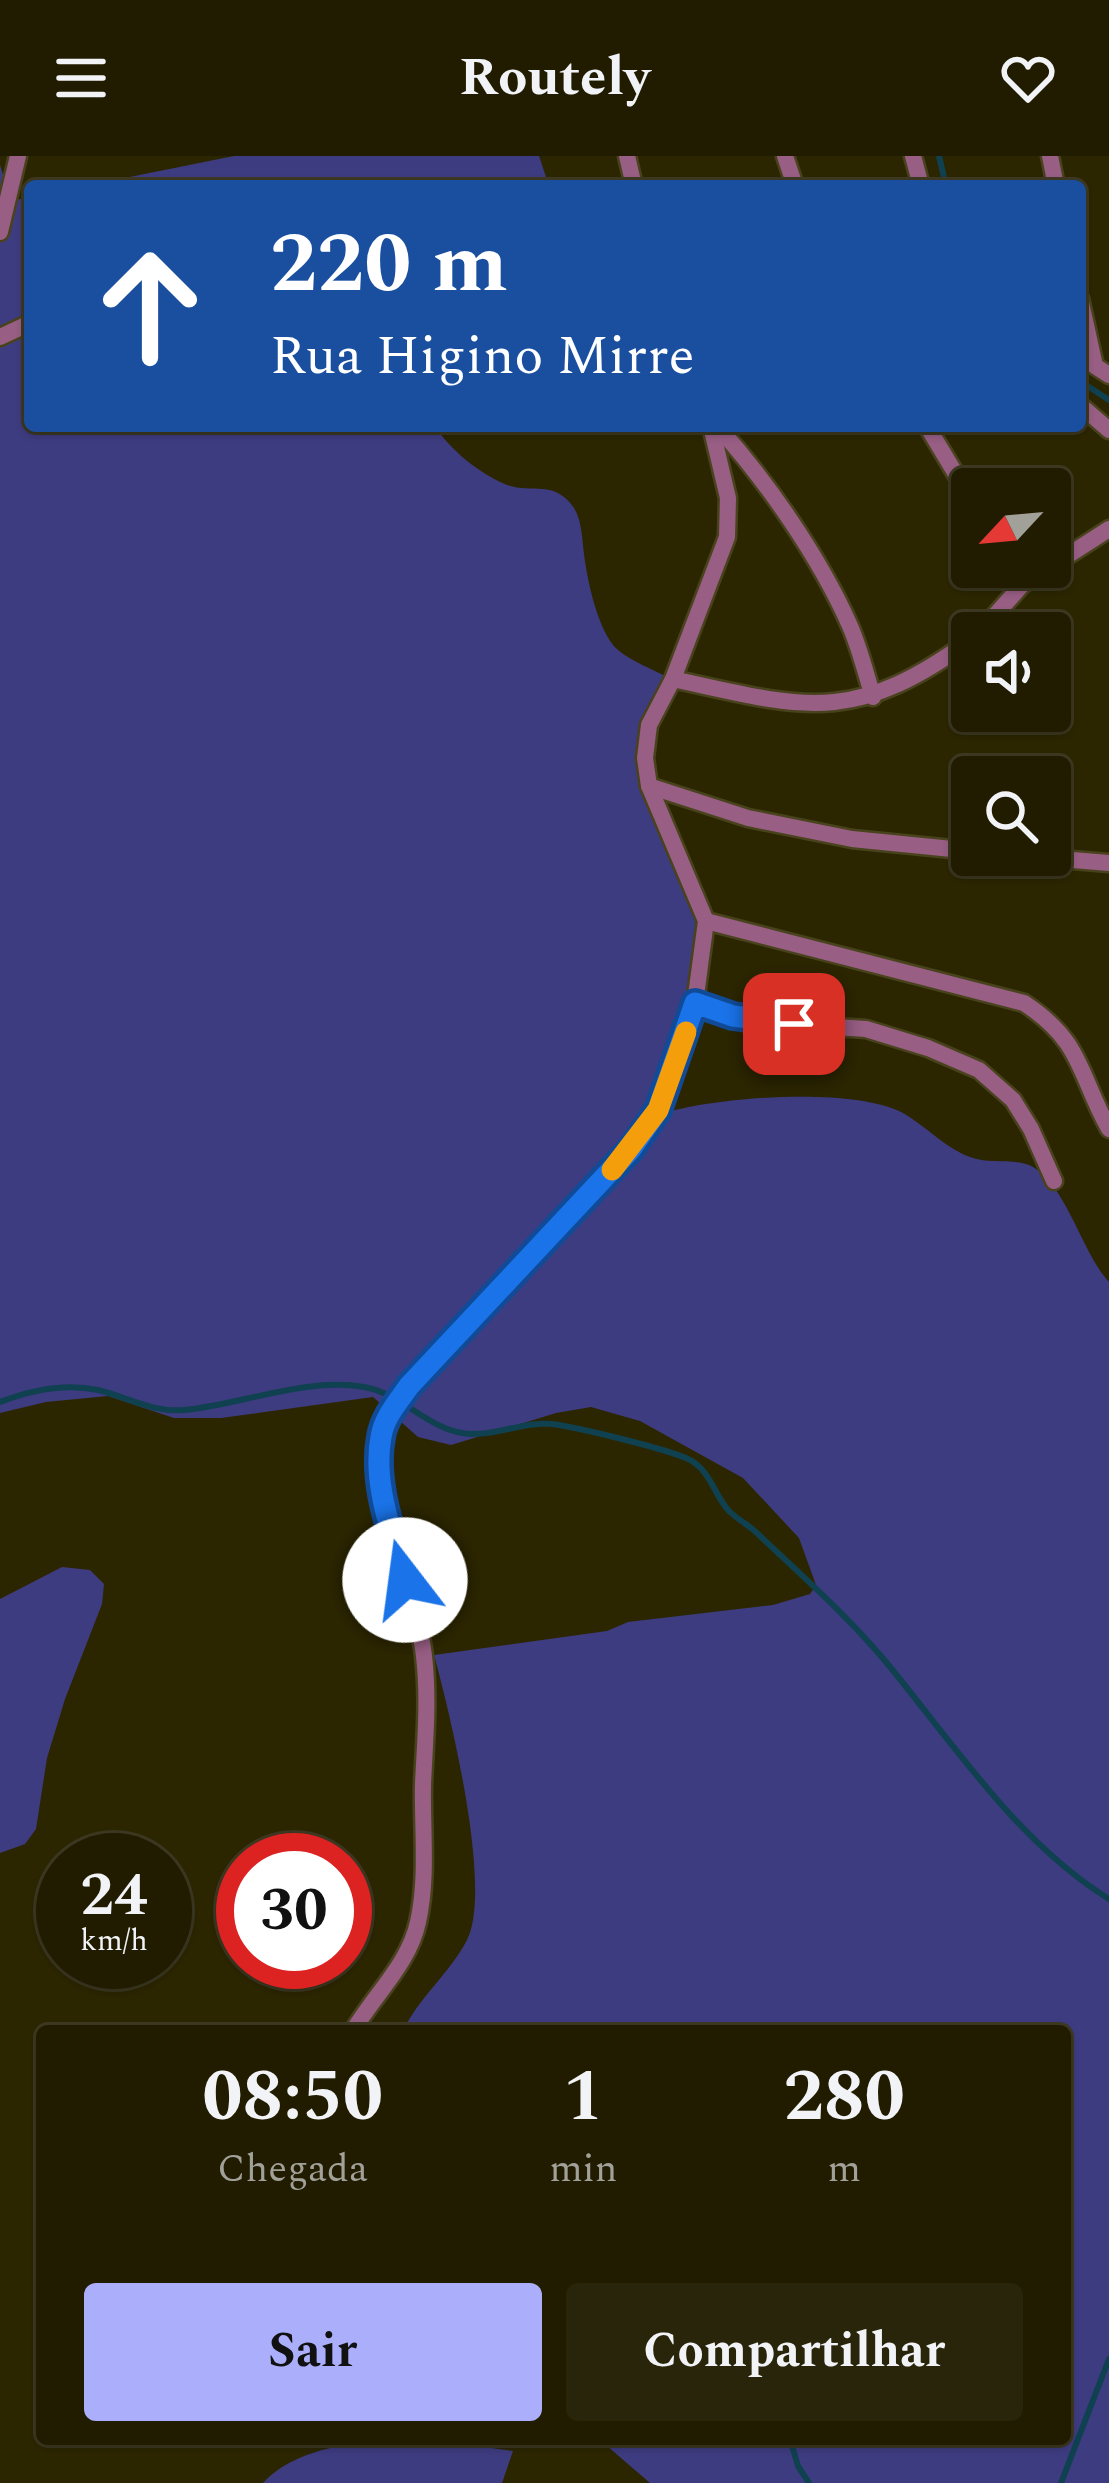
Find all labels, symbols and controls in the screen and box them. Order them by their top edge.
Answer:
text: Routely [459,37,650,119]
icon: menu [48,45,114,111]
icon: heart [995,45,1061,111]
text: 220 m [270,201,508,329]
icon: ahead [72,228,228,384]
text: Rua Higino Mirre [270,316,695,398]
north arrow [951,468,1071,588]
map controls [951,468,1071,876]
button: sound [951,612,1071,732]
button: search [951,756,1071,876]
pin [743,973,845,1075]
icon: arrive [761,991,827,1057]
position arrow [342,1517,468,1643]
speed limit sign: 30 [216,1833,372,1989]
text: 24 [80,1850,148,1942]
text: km/h [80,1918,148,1964]
text: 08:50 [202,2043,383,2152]
text: 1 [563,2043,604,2152]
text: 280 [784,2043,905,2152]
text: Chegada [217,2140,368,2199]
text: min [549,2140,617,2199]
text: m [827,2140,861,2199]
button: Sair [84,2283,542,2421]
button: Compartilhar [566,2283,1023,2421]

